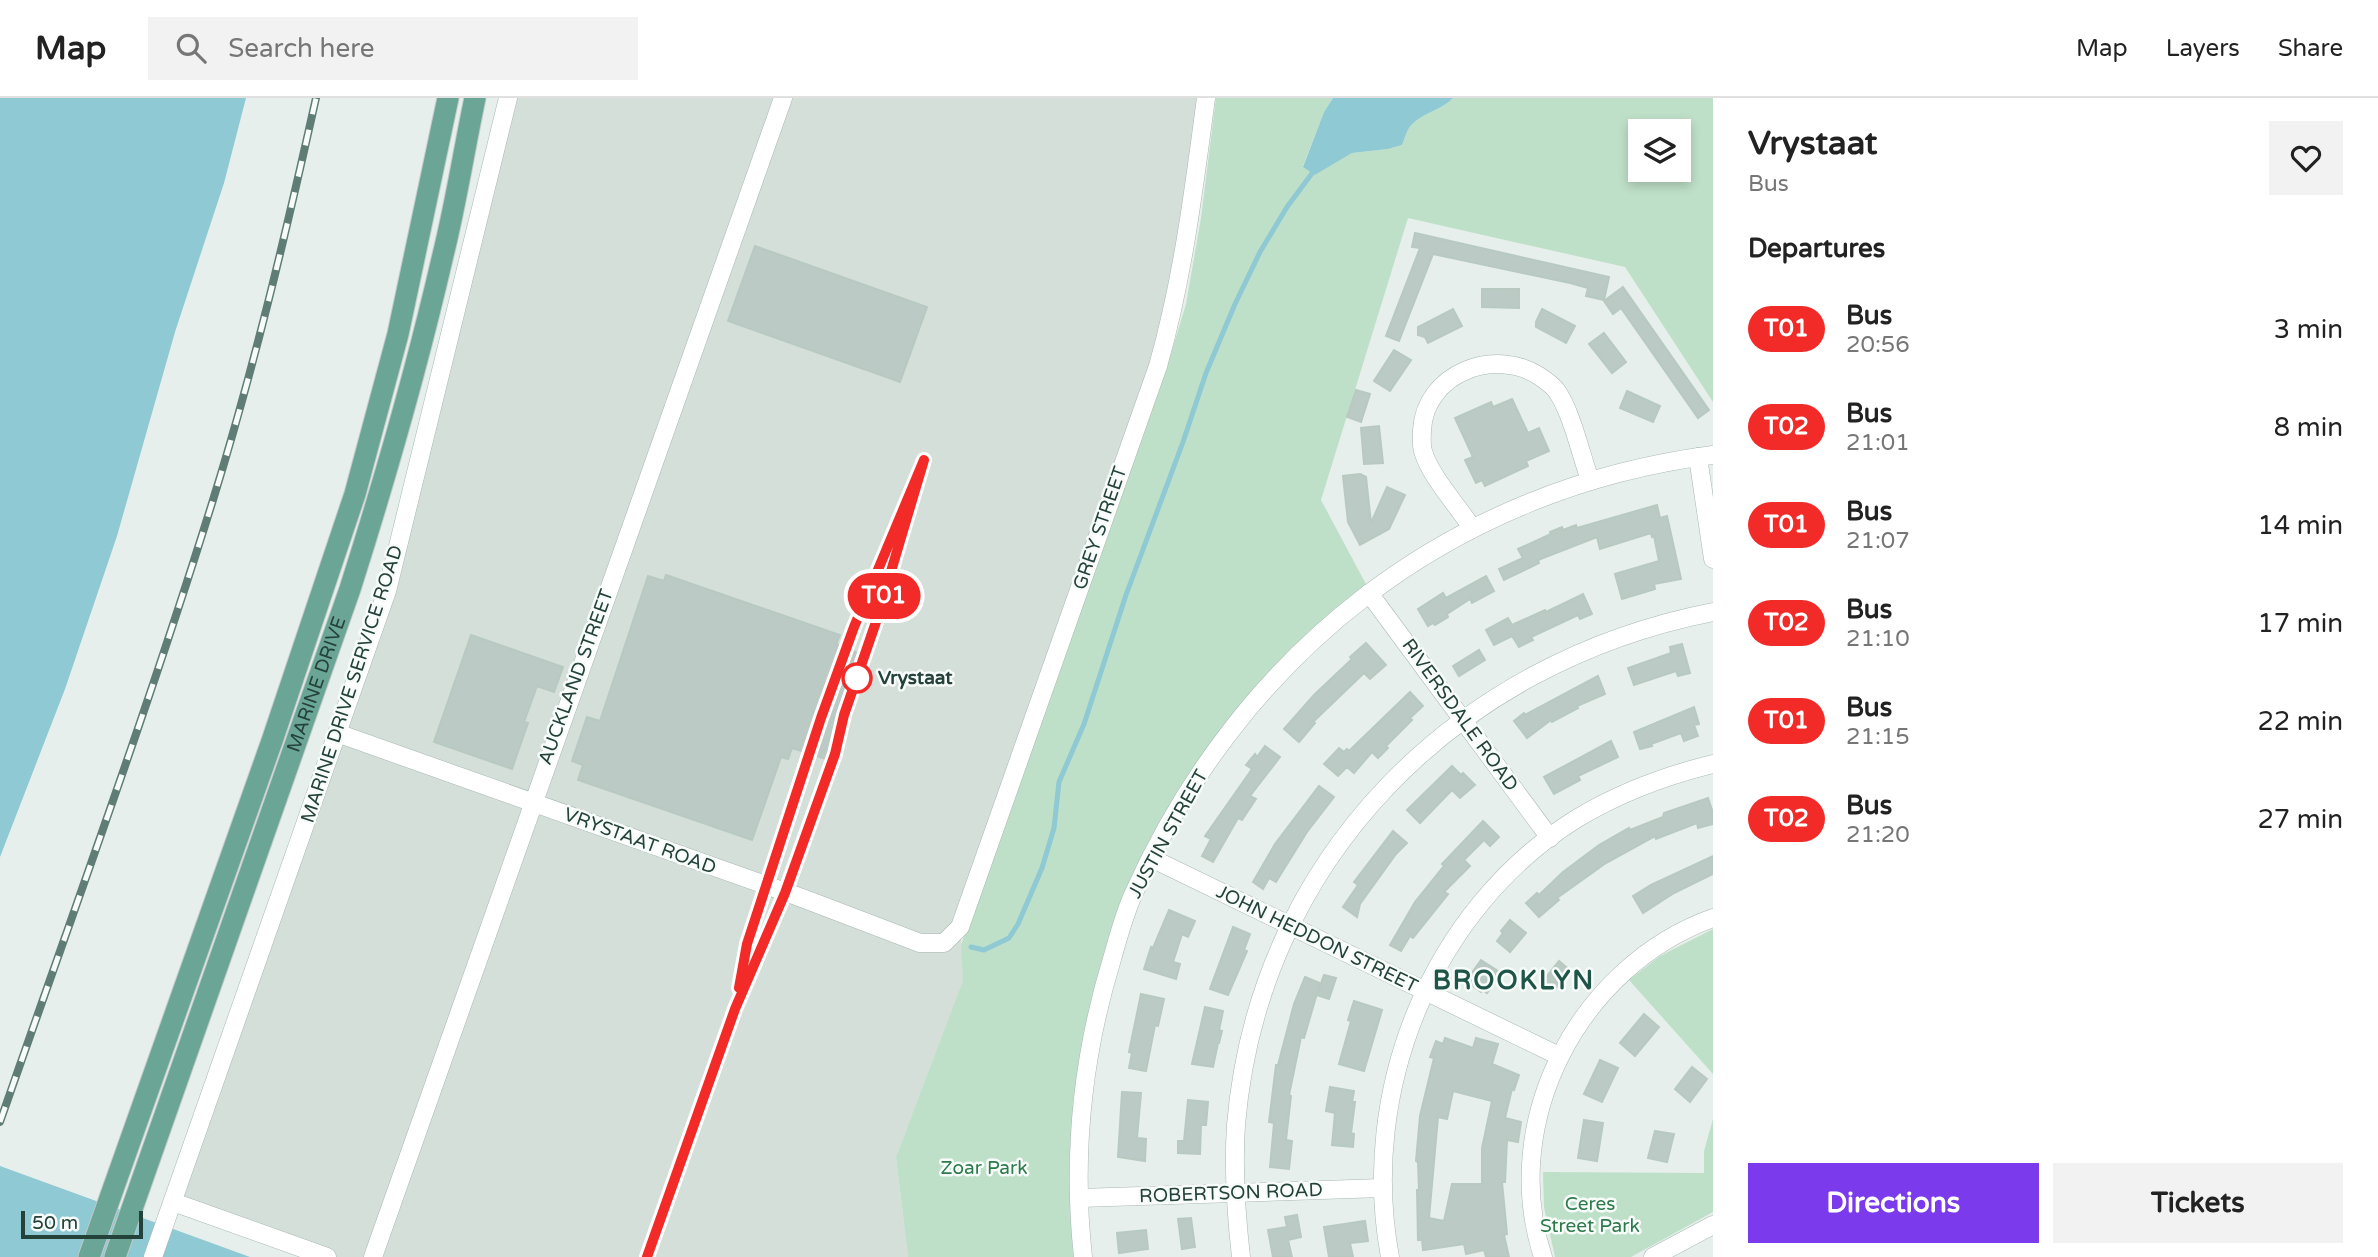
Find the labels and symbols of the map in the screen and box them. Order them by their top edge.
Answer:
street label: GREY STREET [1069,463,1132,593]
street label: MARINE DRIVE SERVICE ROAD [297,542,407,826]
line badge: T01 [844,573,924,619]
street label: AUCKLAND STREET [534,586,618,768]
street label: MARINE DRIVE [282,614,350,755]
street label: RIVERSDALE ROAD [1397,635,1523,795]
marker: Vrystaat [842,663,872,693]
place label: Vrystaat [878,667,953,690]
street label: JUSTIN STREET [1124,766,1213,902]
street label: VRYSTAAT ROAD [561,803,719,879]
street label: JOHN HEDDON STREET [1213,881,1422,998]
district label: BROOKLYN [1433,965,1595,996]
park label: Zoar Park [940,1157,1028,1179]
street label: ROBERTSON ROAD [1139,1179,1323,1207]
park label: Ceres Street Park [1540,1193,1640,1237]
scale bar [21,1208,144,1240]

